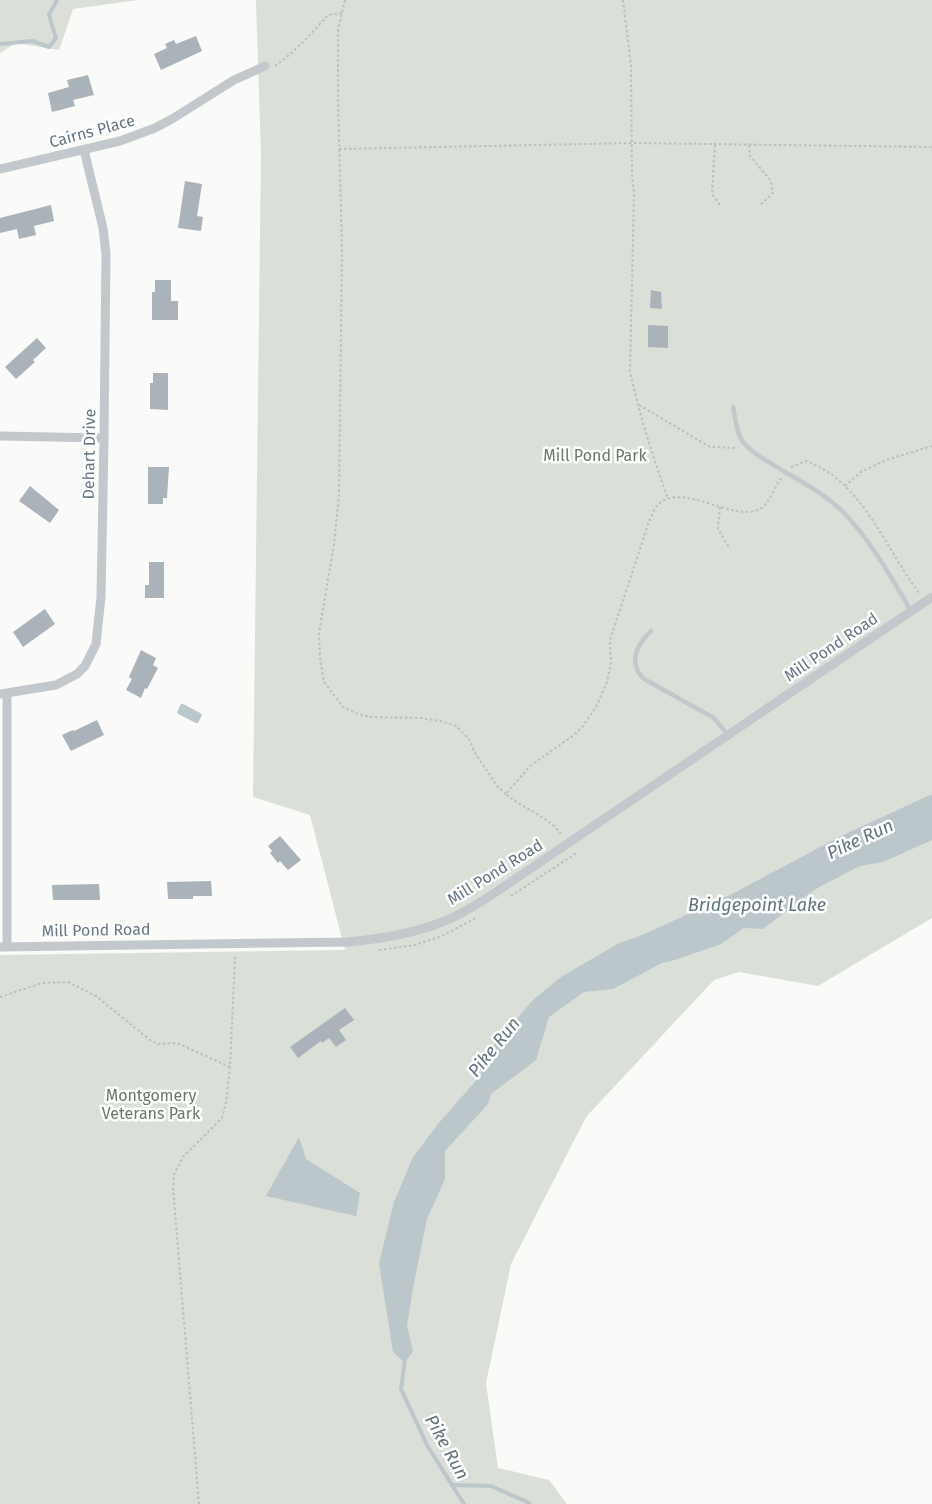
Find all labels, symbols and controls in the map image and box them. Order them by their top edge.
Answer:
street label: Cairns Place [47,110,137,152]
street label: Dehart Drive [79,408,99,500]
park label: Mill Pond Park [543,446,648,465]
street label: Mill Pond Road [781,609,881,685]
water label: Pike Run [823,814,897,864]
street label: Mill Pond Road [444,835,546,909]
water label: Bridgepoint Lake [688,894,826,916]
street label: Mill Pond Road [41,920,151,940]
water label: Pike Run [463,1013,525,1081]
park label: Montgomery Veterans Park [102,1086,201,1123]
water label: Pike Run [420,1411,474,1483]

